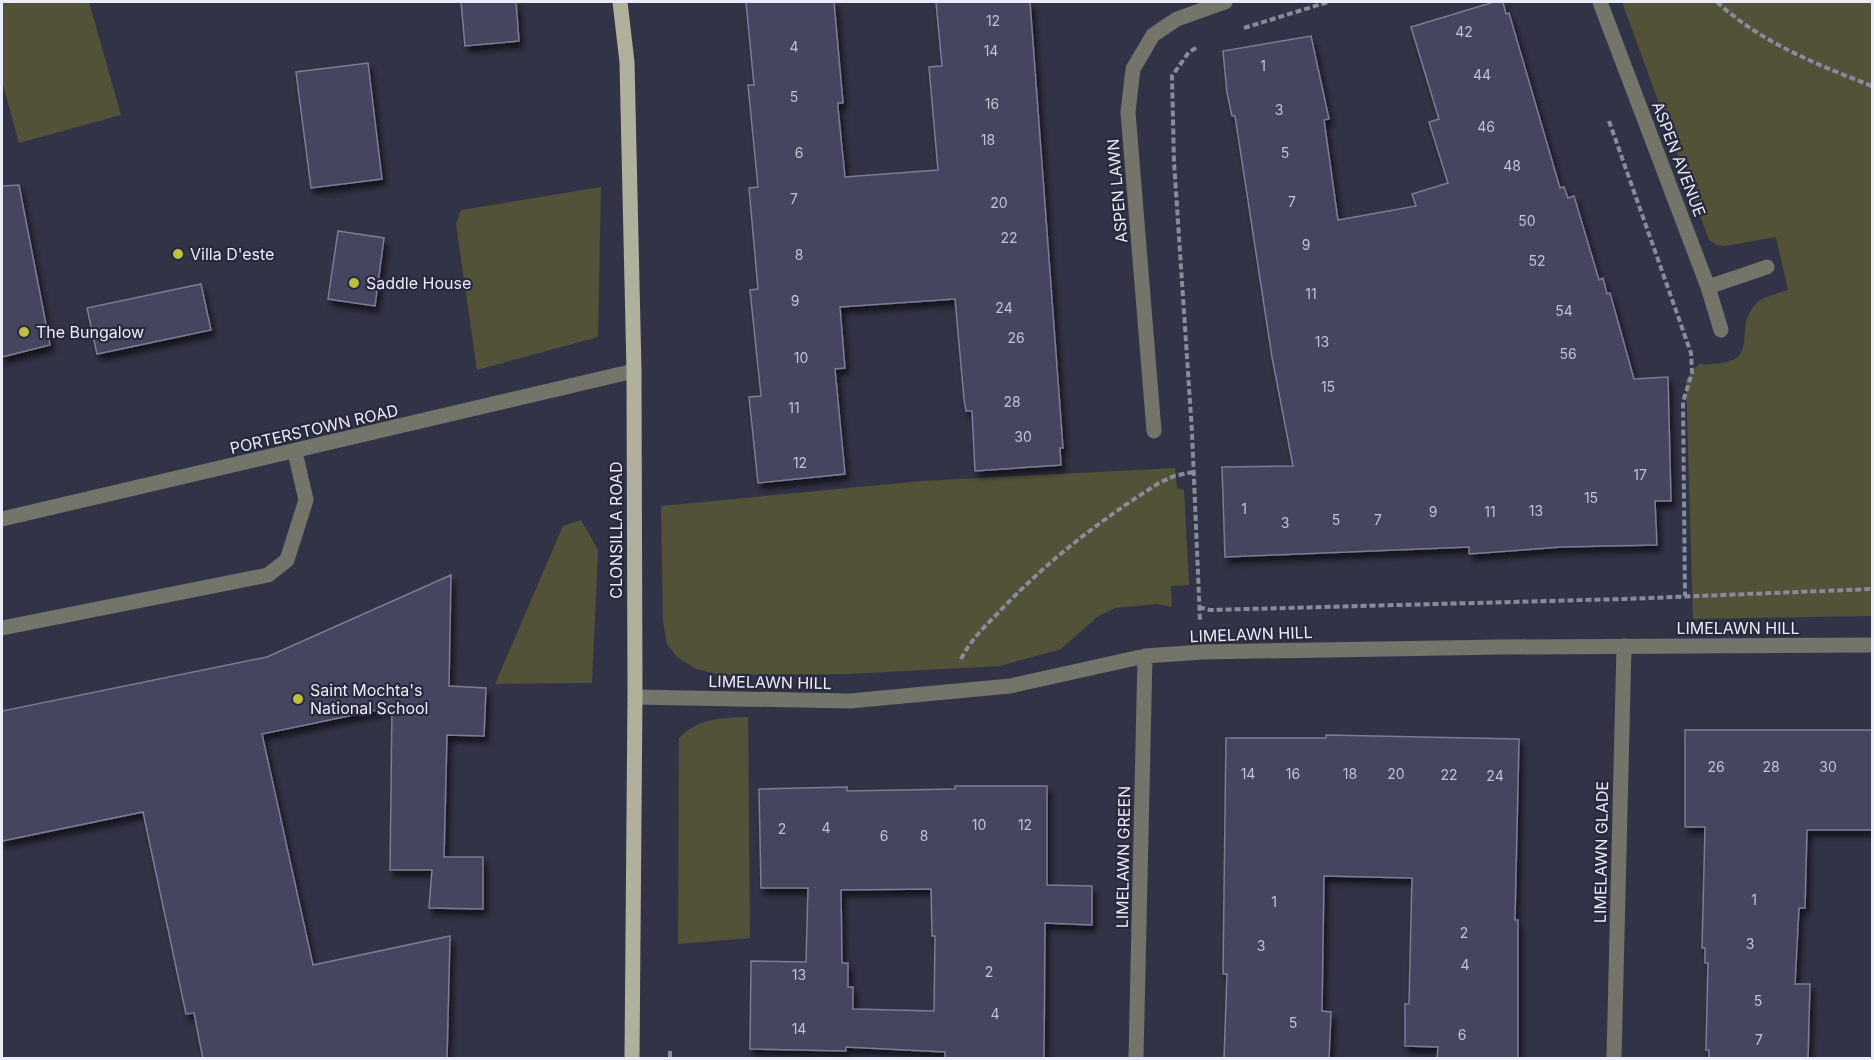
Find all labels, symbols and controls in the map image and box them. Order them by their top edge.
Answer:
house number: 12 [986,12,1000,29]
house number: 42 [1455,23,1473,40]
house number: 4 [789,38,799,55]
house number: 14 [984,42,998,59]
house number: 1 [1260,57,1266,74]
house number: 44 [1473,66,1491,83]
house number: 5 [790,88,798,105]
house number: 16 [985,95,999,112]
street label: ASPEN AVENUE [1648,99,1710,219]
house number: 3 [1275,101,1283,118]
house number: 46 [1477,118,1495,135]
house number: 18 [981,131,995,148]
street label: ASPEN LAWN [1102,138,1132,244]
house number: 6 [795,144,803,161]
house number: 5 [1281,144,1289,161]
house number: 48 [1503,157,1521,174]
house number: 7 [790,190,798,207]
house number: 7 [1288,193,1296,210]
house number: 20 [990,194,1008,211]
house number: 50 [1518,212,1536,229]
house number: 22 [1000,229,1018,246]
house number: 9 [1302,236,1310,253]
place label: Villa D'este [190,244,274,264]
house number: 8 [795,246,803,263]
marker: Villa D'este [171,247,185,261]
house number: 52 [1528,252,1546,269]
place label: Saddle House [366,273,471,293]
marker: Saddle House [347,276,361,290]
house number: 11 [1305,285,1317,302]
house number: 9 [791,292,799,309]
house number: 24 [995,299,1013,316]
house number: 54 [1555,302,1573,319]
place label: The Bungalow [36,322,144,342]
marker: The Bungalow [17,325,31,339]
house number: 26 [1007,329,1025,346]
house number: 13 [1315,333,1329,350]
house number: 56 [1559,345,1577,362]
house number: 10 [794,349,808,366]
house number: 15 [1321,378,1335,395]
house number: 28 [1003,393,1021,410]
house number: 11 [788,399,800,416]
street label: PORTERSTOWN ROAD [228,400,400,458]
house number: 30 [1014,428,1032,445]
house number: 12 [793,454,807,471]
street label: CLONSILLA ROAD [606,461,626,599]
house number: 17 [1633,466,1647,483]
house number: 15 [1584,489,1598,506]
house number: 1 [1241,500,1247,517]
house number: 13 [1529,502,1543,519]
house number: 9 [1429,503,1437,520]
house number: 11 [1484,503,1496,520]
house number: 5 [1332,511,1340,528]
house number: 7 [1374,511,1382,528]
house number: 3 [1281,514,1289,531]
street label: LIMELAWN HILL [1676,618,1800,638]
street label: LIMELAWN HILL [1189,622,1313,646]
street label: LIMELAWN HILL [708,671,832,693]
place label: Saint Mochta's National School [310,680,428,718]
marker: Saint Mochta's National School [291,692,305,706]
house number: 26 [1707,758,1725,775]
house number: 28 [1762,758,1780,775]
house number: 30 [1819,758,1837,775]
house number: 14 [1241,765,1255,782]
house number: 16 [1286,765,1300,782]
house number: 18 [1343,765,1357,782]
house number: 20 [1387,765,1405,782]
house number: 22 [1440,766,1458,783]
house number: 24 [1486,767,1504,784]
street label: LIMELAWN GLADE [1590,781,1612,923]
street label: LIMELAWN GREEN [1112,786,1134,928]
house number: 10 [972,816,986,833]
house number: 12 [1018,816,1032,833]
house number: 4 [821,819,831,836]
house number: 2 [778,820,786,837]
house number: 6 [880,827,888,844]
house number: 8 [920,827,928,844]
house number: 1 [1751,891,1757,908]
house number: 1 [1271,893,1277,910]
house number: 2 [1460,924,1468,941]
house number: 3 [1746,935,1754,952]
house number: 3 [1257,937,1265,954]
house number: 4 [1460,956,1470,973]
house number: 2 [985,963,993,980]
house number: 13 [792,966,806,983]
house number: 5 [1754,992,1762,1009]
house number: 4 [990,1005,1000,1022]
house number: 5 [1289,1014,1297,1031]
house number: 14 [792,1020,806,1037]
house number: 6 [1458,1026,1466,1043]
house number: 7 [1755,1031,1763,1048]

